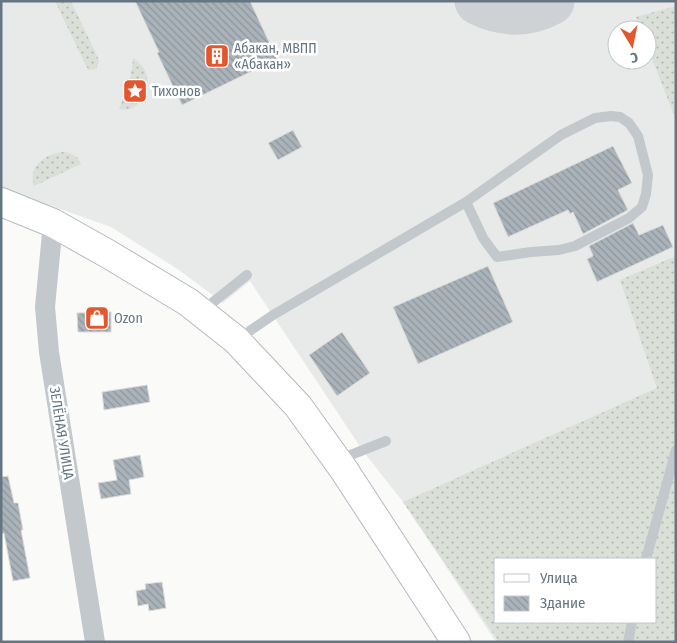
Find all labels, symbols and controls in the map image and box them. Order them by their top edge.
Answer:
north arrow [607,20,657,70]
place label: Абакан, МВПП «Абакан» [234,40,317,73]
building icon: Абакан, МВПП «Абакан» [204,43,230,69]
text: С [628,48,639,66]
place icon: Тихонов [122,78,148,104]
place label: Тихонов [152,83,201,100]
shop icon: Ozon [84,305,110,331]
place label: Ozon [114,310,143,327]
street label: ЗЕЛЁНАЯ УЛИЦА [46,385,77,481]
legend [494,558,657,623]
text: Улица [539,569,578,587]
text: Здание [540,594,586,612]

